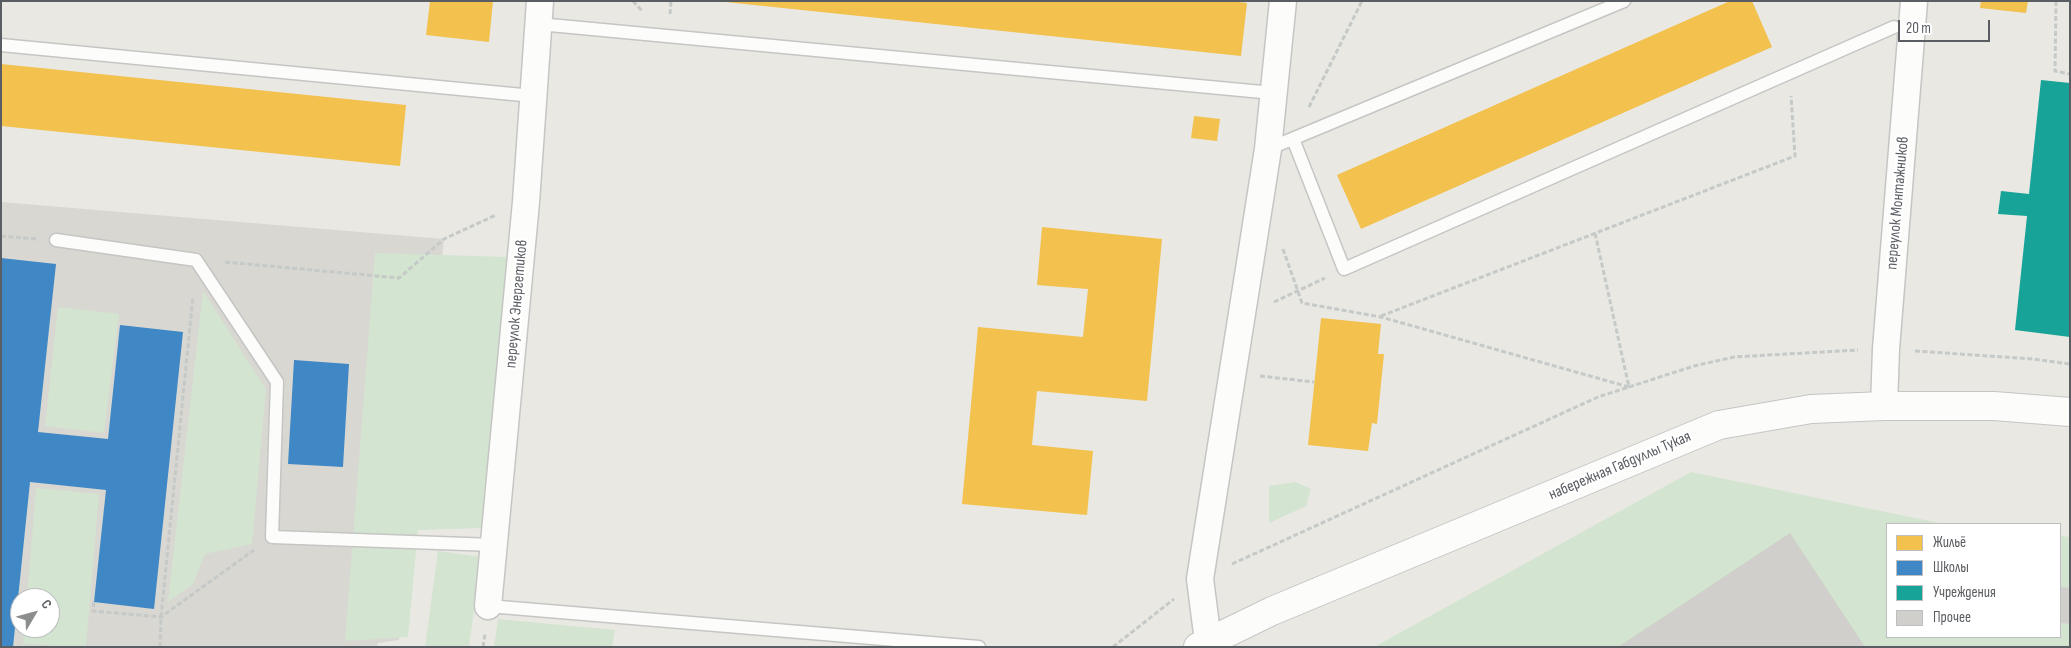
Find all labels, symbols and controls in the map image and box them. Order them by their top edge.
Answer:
scale bar [1901,10,1994,42]
text: 20 m [1906,19,1931,38]
street label: переулок Монтажников [1883,136,1913,270]
street label: переулок Энергетиков [502,239,532,369]
street label: набережная Габдуллы Тукая [1546,427,1694,505]
legend [1886,523,2061,638]
text: Жильё [1933,533,1966,552]
text: Школы [1933,558,1969,577]
text: Учреждения [1933,583,1996,602]
north arrow [10,588,60,638]
text: С [38,596,56,612]
text: Прочее [1933,608,1971,627]

